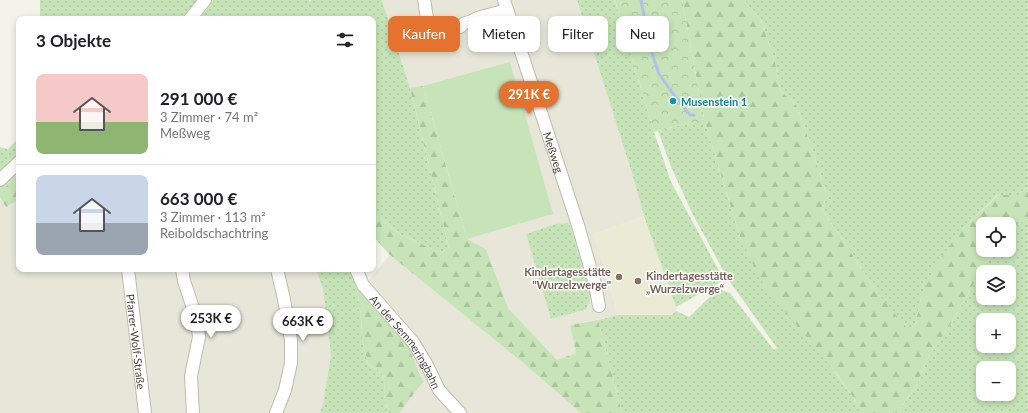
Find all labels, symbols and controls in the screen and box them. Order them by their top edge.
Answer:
chip: Kaufen [388,16,460,52]
chip: Mieten [468,16,540,52]
chip: Filter [548,16,608,52]
chip: Neu [616,16,669,52]
icon: filters [334,29,356,51]
text: 3 Objekte [36,30,111,51]
pin: 291K € [496,81,562,115]
text: 291K € [508,86,550,102]
text: 291 000 € [160,88,237,109]
icon: home [68,90,116,138]
place label: Musenstein 1 [681,95,747,108]
marker: Musenstein 1 [668,96,678,106]
text: 3 Zimmer · 74 m² [160,109,258,125]
text: Meßweg [160,125,210,141]
street label: Meßweg [541,130,567,174]
text: 663 000 € [160,188,237,209]
icon: home [68,191,116,239]
text: 3 Zimmer · 113 m² [160,209,266,225]
map controls [976,217,1016,401]
button: locate [976,217,1016,257]
text: Reiboldschachtring [160,225,268,241]
place label: Kindertagesstätte "Wurzelzwerge" [524,265,611,291]
button: layers [976,265,1016,305]
place label: Kindertagesstätte „Wurzelzwerge“ [646,269,733,295]
marker: Kindertagesstätte "Wurzelzwerge" [614,272,624,282]
marker: Kindertagesstätte „Wurzelzwerge“ [633,276,643,286]
street label: An der Semmeringbahn [368,292,444,391]
street label: Pfarrer-Wolf-Straße [124,293,149,390]
pin: 253K € [178,305,244,339]
pin: 663K € [270,308,336,342]
text: 253K € [190,310,232,326]
text: 663K € [282,313,324,329]
button: + [976,313,1016,353]
button: − [976,361,1016,401]

